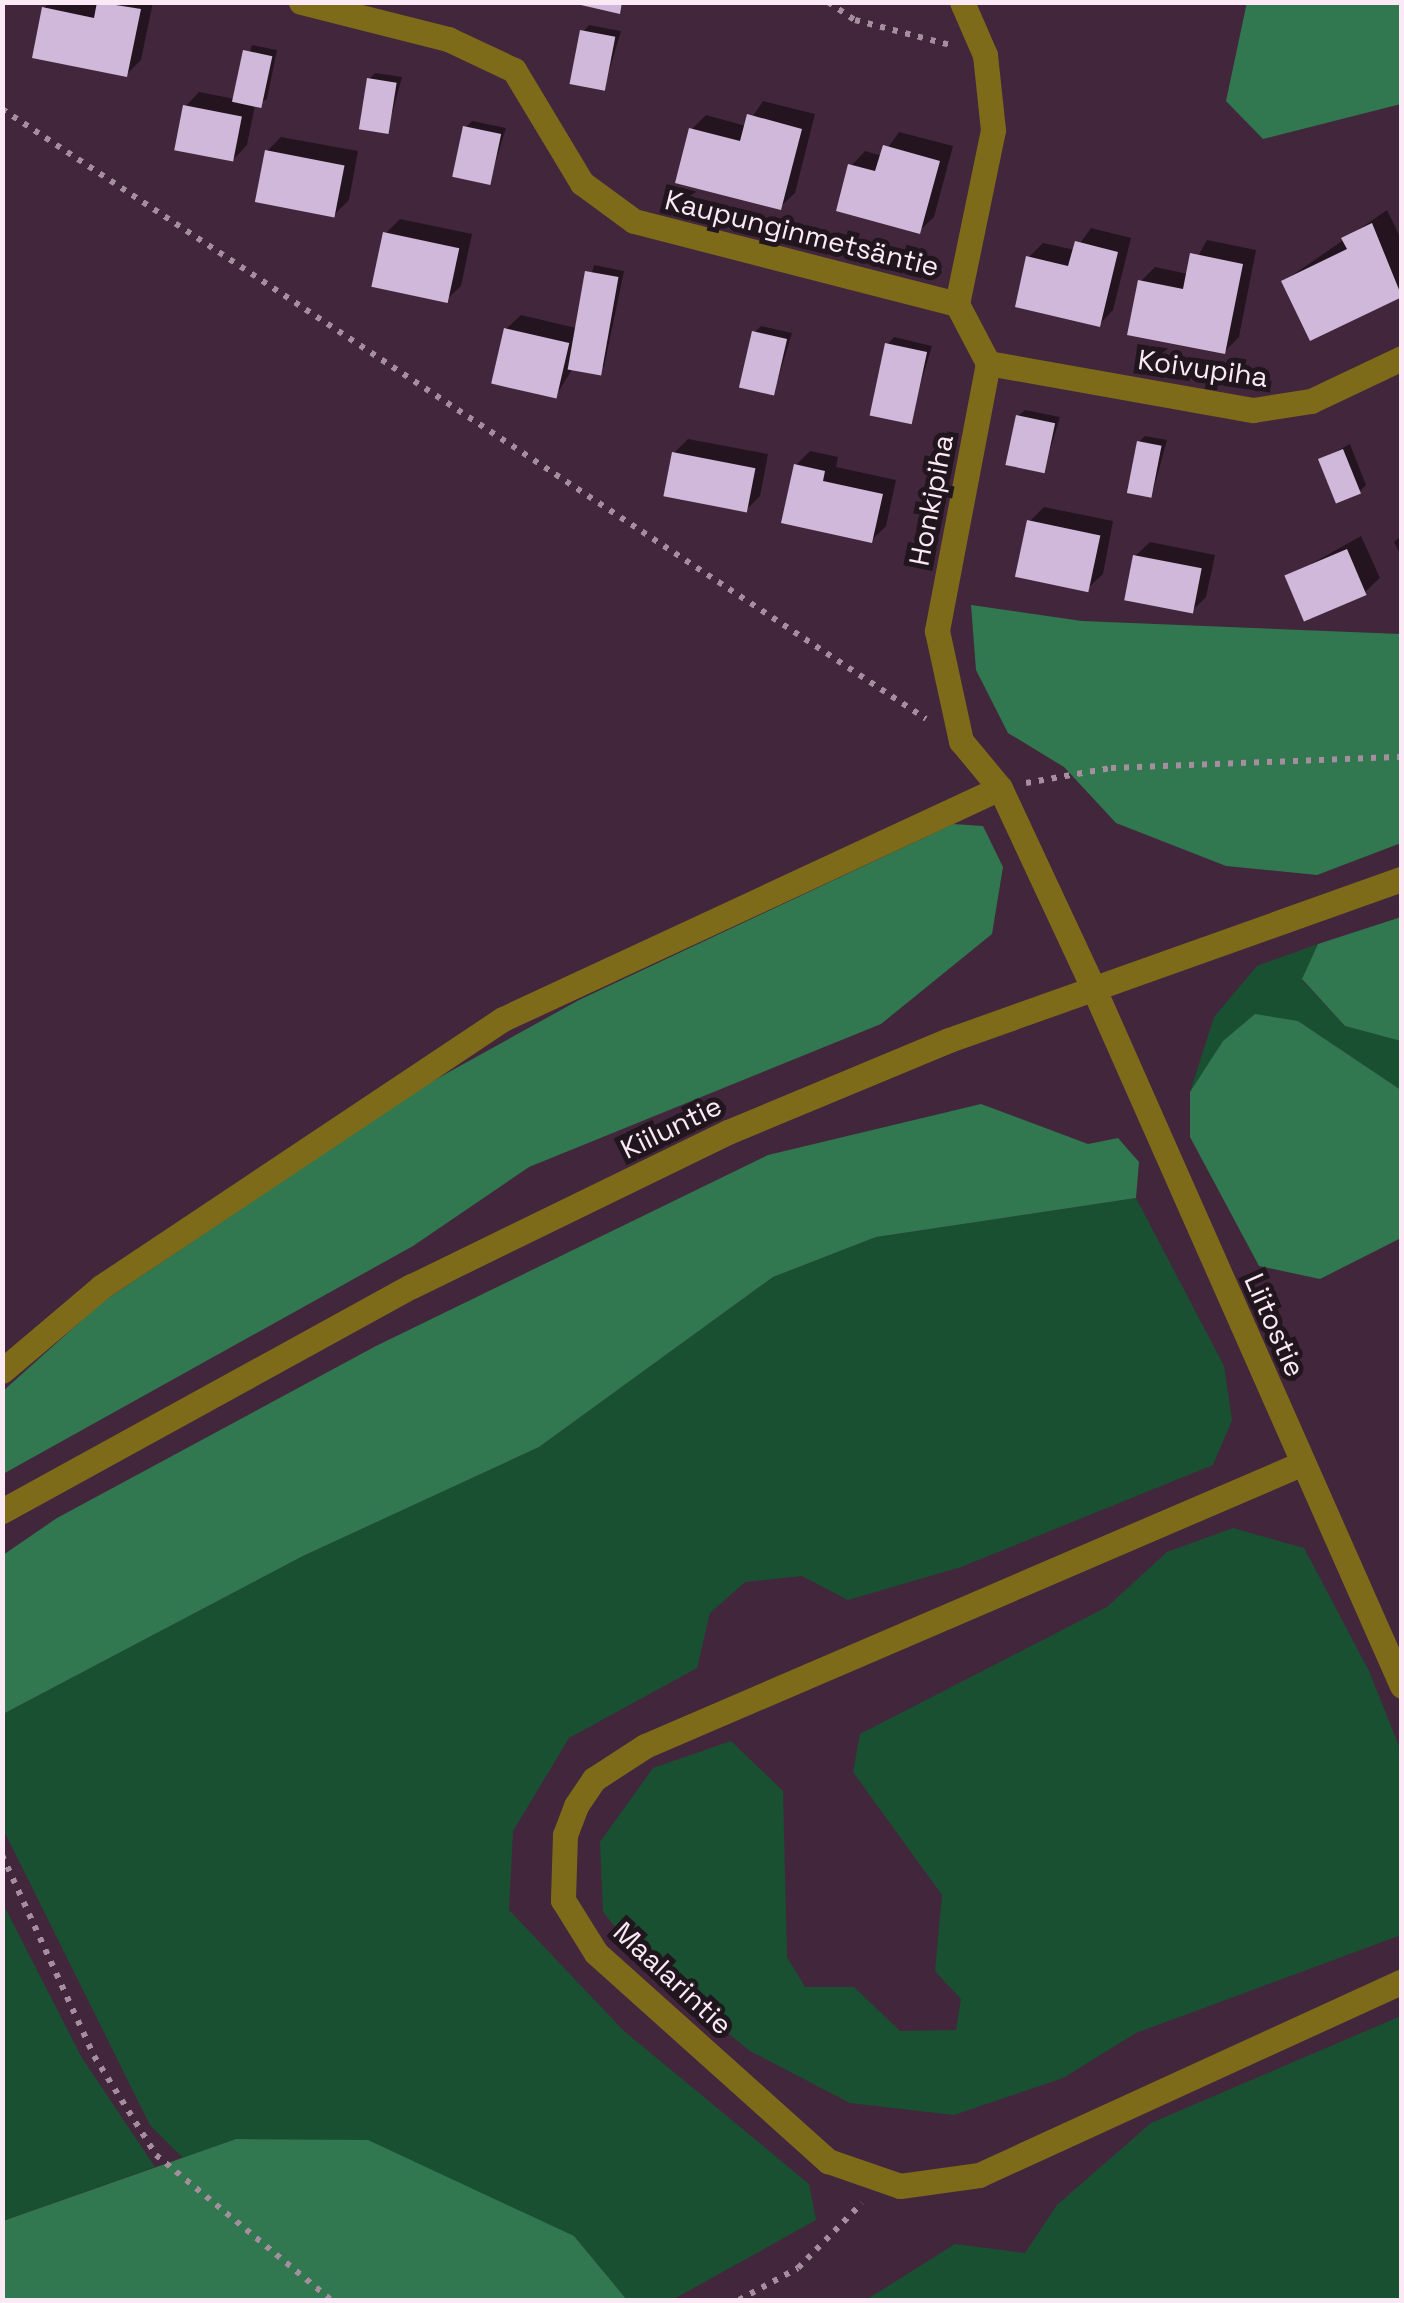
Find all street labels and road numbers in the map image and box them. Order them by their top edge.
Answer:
street label: Kaupunginmetsäntie [662,183,942,283]
street label: Koivupiha [1136,342,1270,394]
street label: Honkipiha [902,432,960,568]
street label: Kiiluntie [615,1088,727,1166]
street label: Liitostie [1237,1268,1313,1382]
street label: Maalarintie [607,1915,739,2041]

